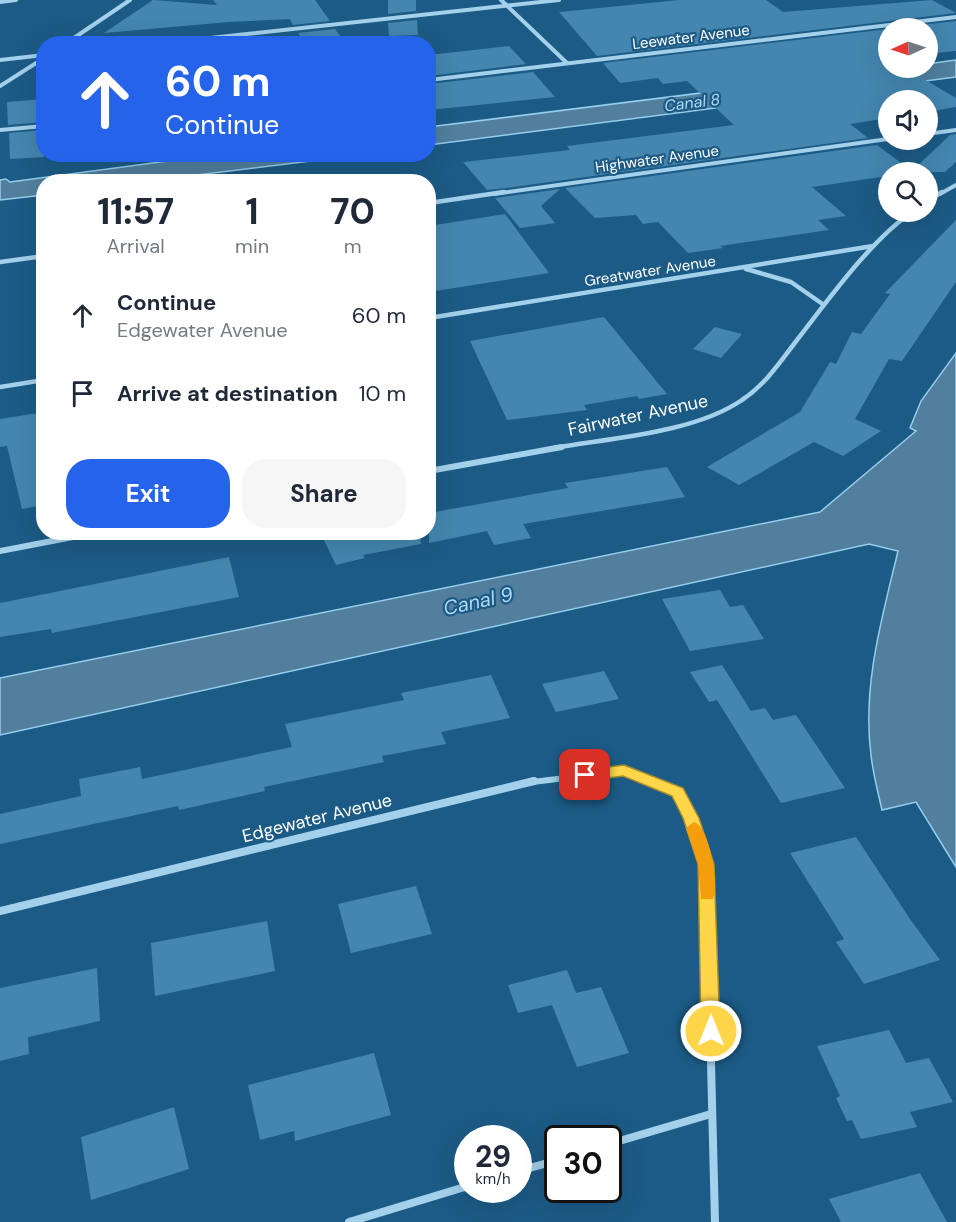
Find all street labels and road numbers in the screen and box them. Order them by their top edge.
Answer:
street label: Leewater Avenue [631,20,751,54]
street label: Highwater Avenue [594,140,720,178]
street label: Greatwater Avenue [583,251,717,291]
street label: Fairwater Avenue [566,388,710,442]
street label: Edgewater Avenue [240,788,394,848]

